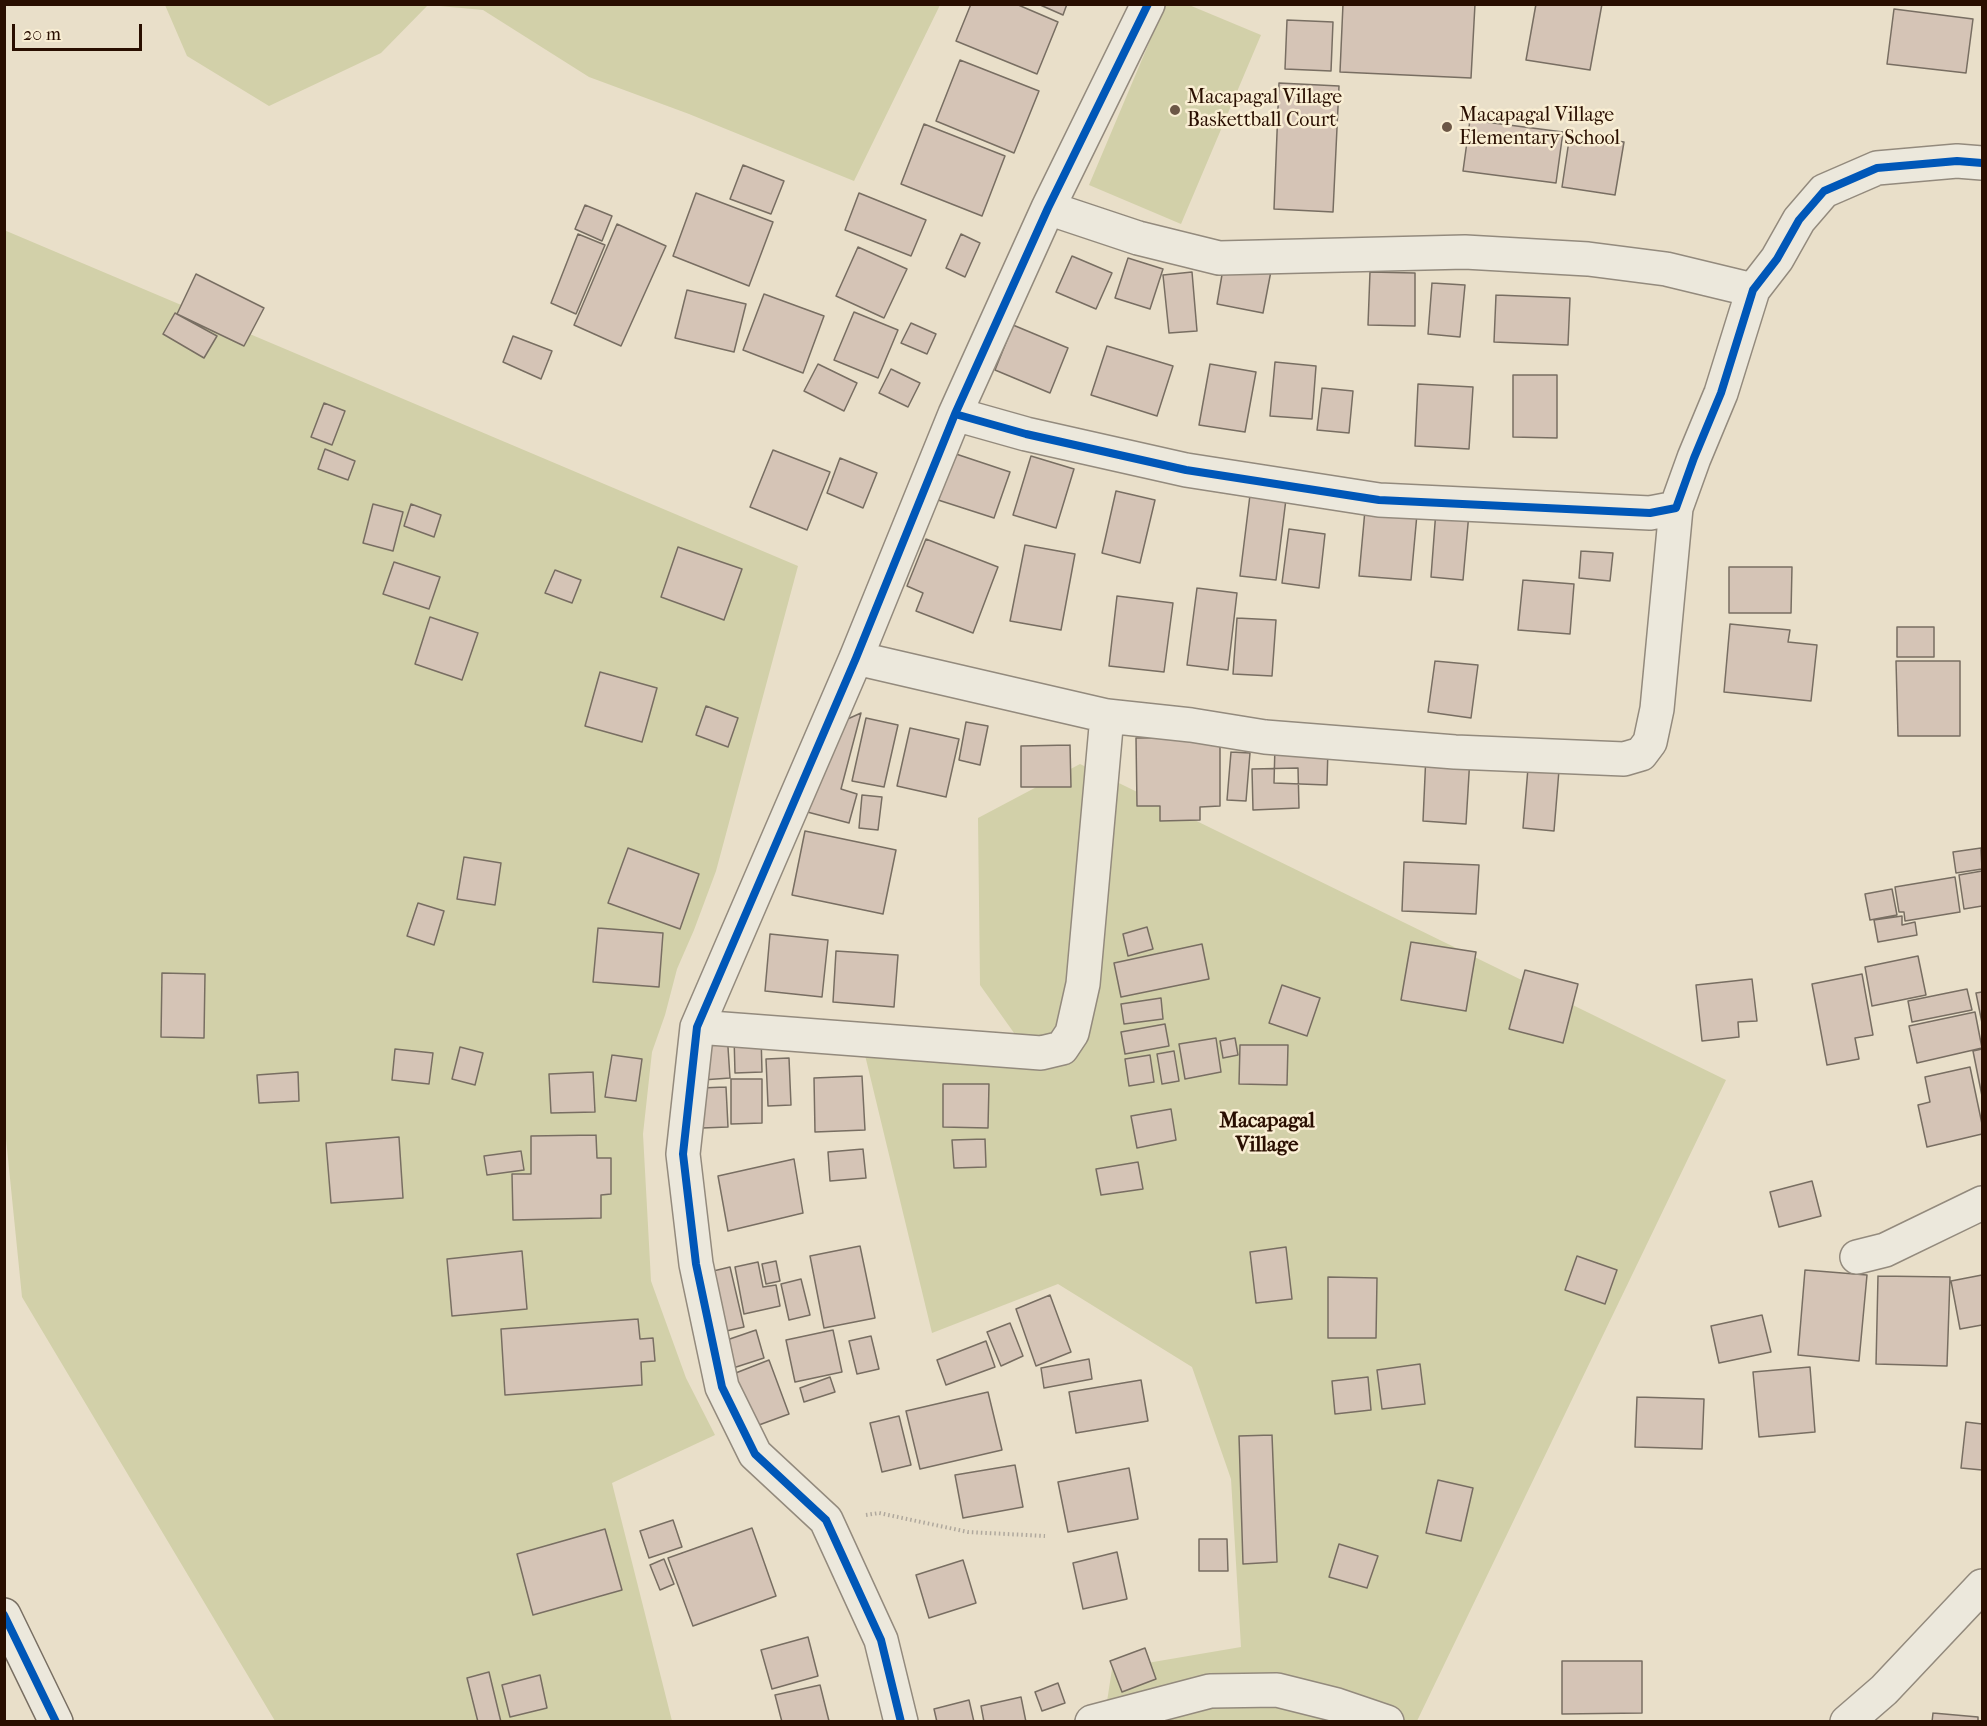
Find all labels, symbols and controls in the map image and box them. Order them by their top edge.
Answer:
scale bar [15,12,146,50]
text: 20 m [23,24,61,45]
place label: Macapagal Village Baskettball Court [1187,86,1342,133]
marker: Macapagal Village Baskettball Court [1168,103,1182,117]
place label: Macapagal Village Elementary School [1459,104,1620,151]
marker: Macapagal Village Elementary School [1440,120,1454,134]
district label: Macapagal Village [1219,1109,1315,1159]

